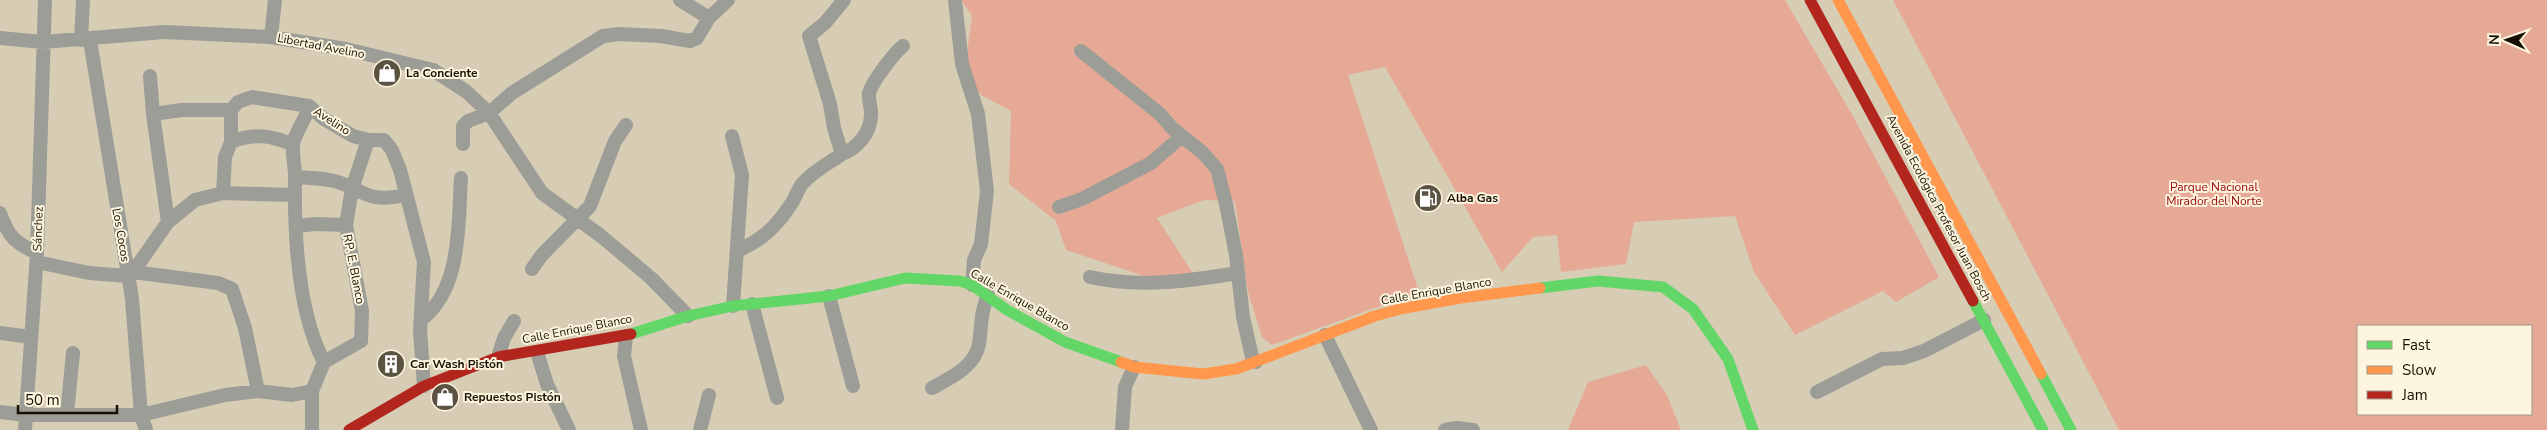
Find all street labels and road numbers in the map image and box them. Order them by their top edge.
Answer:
street label: Libertad Avelino [276,30,366,62]
street label: Avelino [311,103,354,139]
street label: Avenida Ecológica Profesor Juan Bosch [1883,112,1995,304]
street label: Sánchez [29,206,47,252]
street label: Los Cocos [108,207,134,263]
street label: RP. E. Blanco [339,233,369,306]
street label: Calle Enrique Blanco [968,265,1073,335]
street label: Calle Enrique Blanco [1380,273,1493,309]
street label: Calle Enrique Blanco [521,310,634,348]

